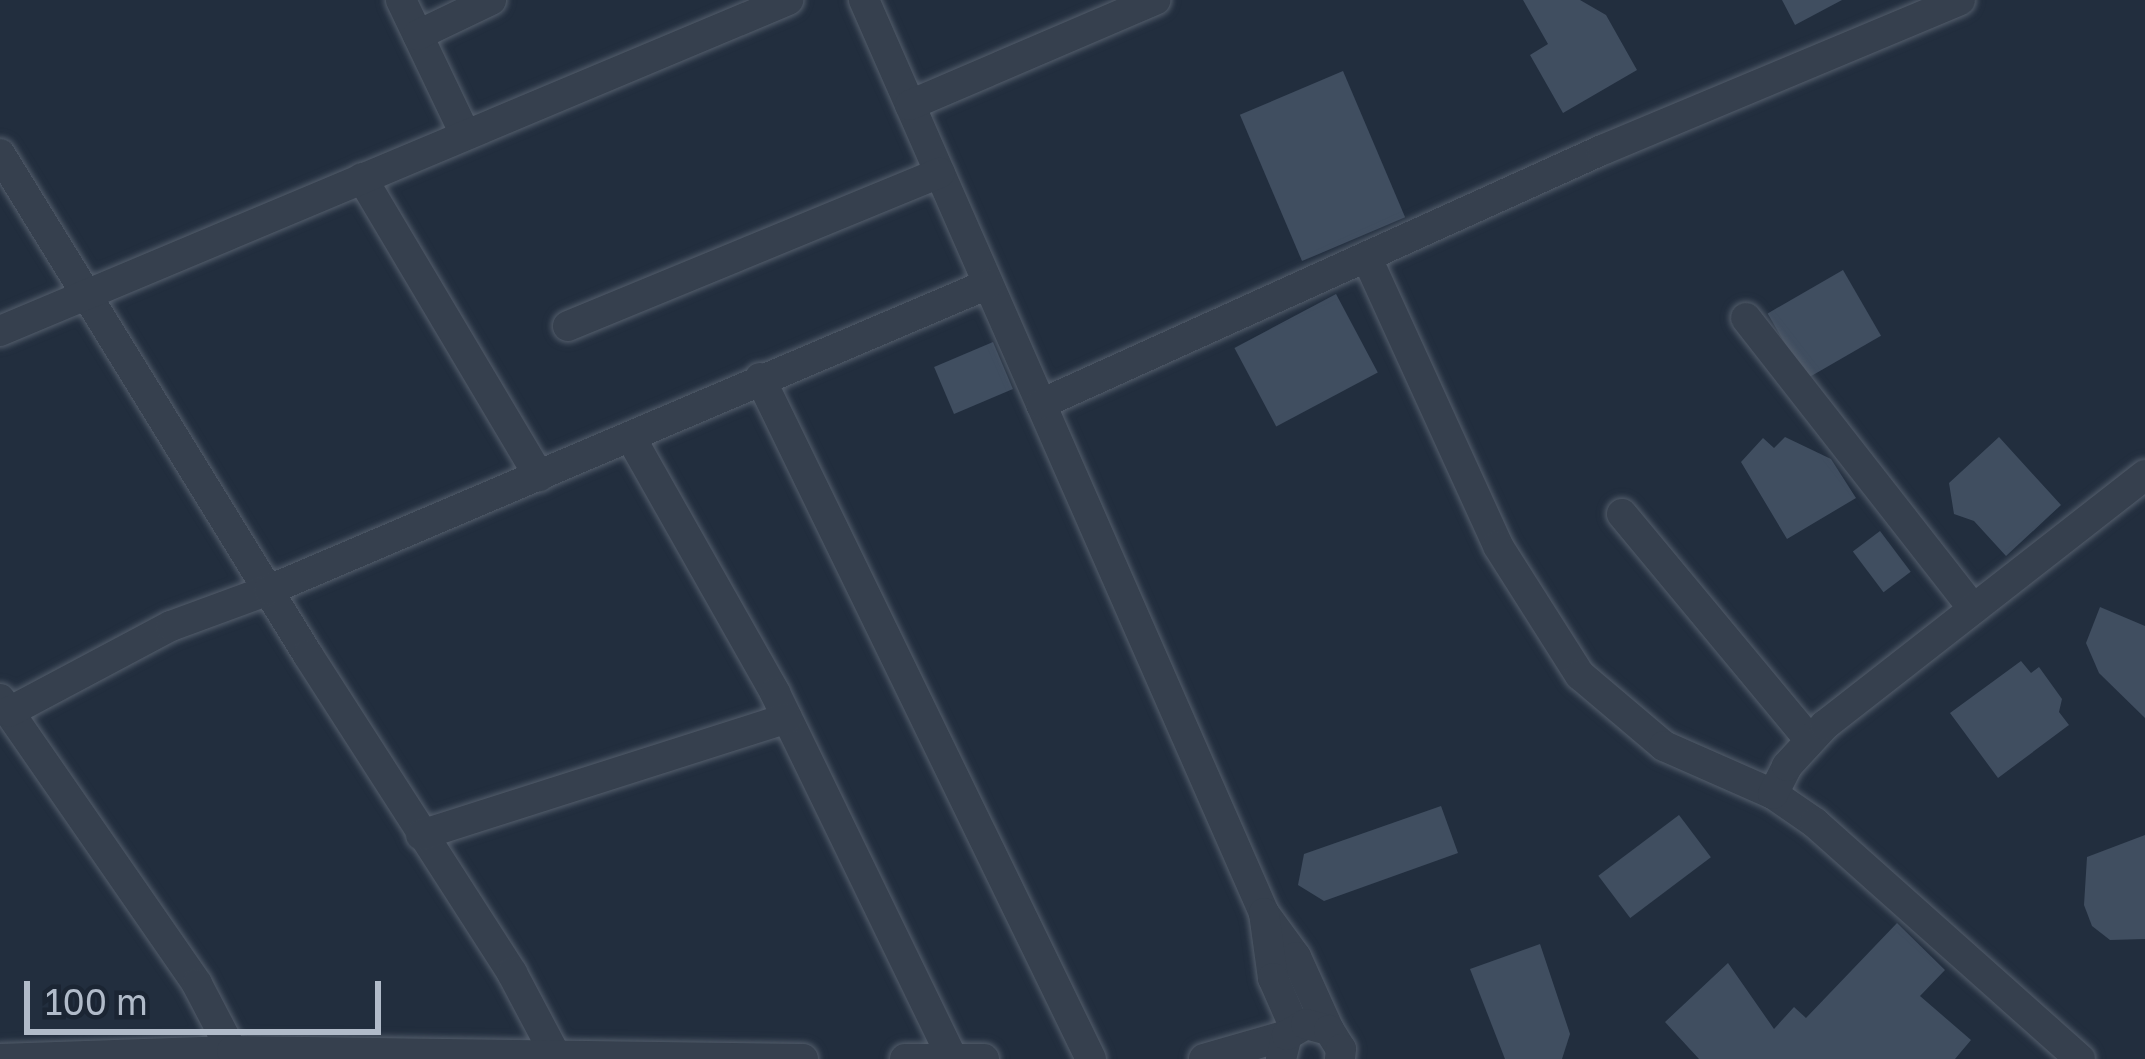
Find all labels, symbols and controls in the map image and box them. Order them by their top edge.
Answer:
scale bar [30,957,387,1031]
text: 100 m [45,980,148,1023]

